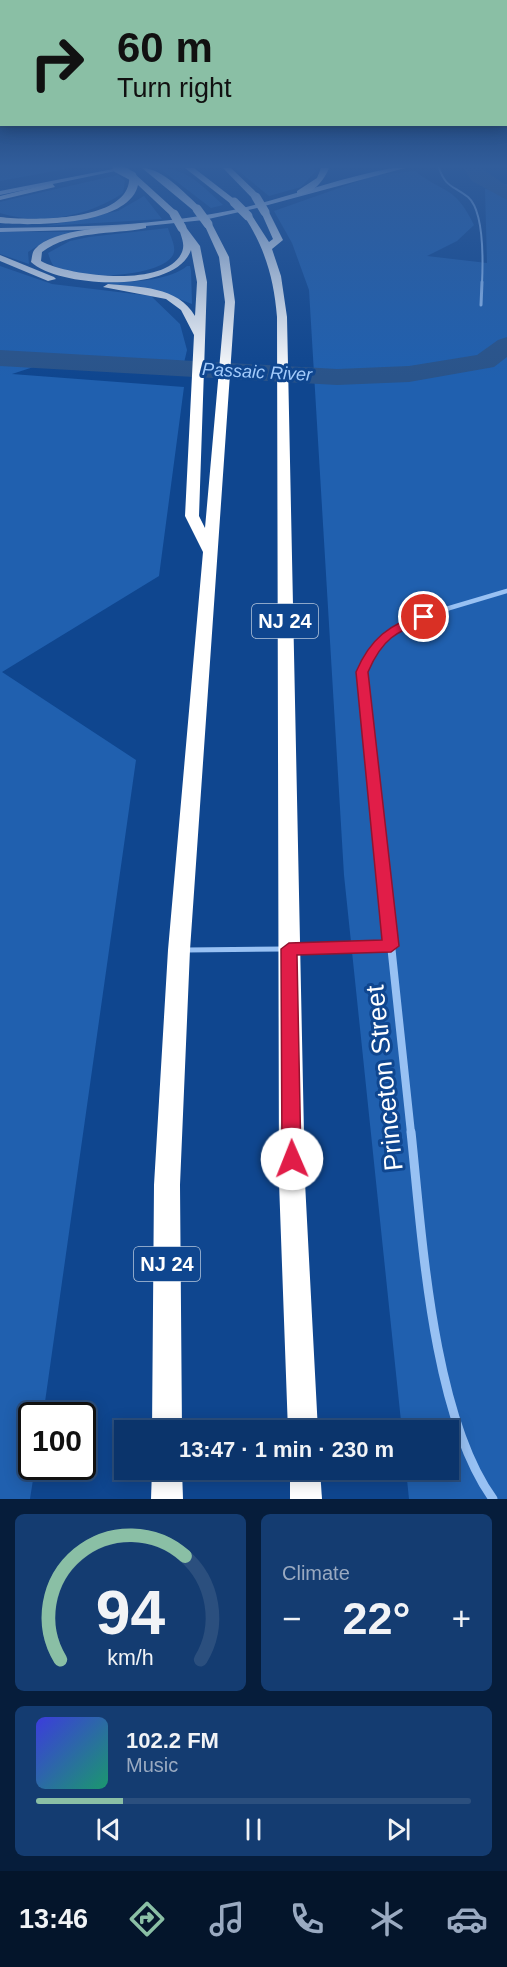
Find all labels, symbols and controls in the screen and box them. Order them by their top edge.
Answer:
icon: right [18,24,96,102]
text: 60 m [117,24,213,71]
text: Turn right [117,73,232,103]
water label: Passaic River [202,359,313,385]
pin [398,591,449,642]
icon: arrive [407,600,440,633]
road number: NJ 24 [252,604,318,638]
street label: Princeton Street [359,983,409,1172]
position arrow [260,1127,324,1191]
road number: NJ 24 [134,1247,200,1281]
speed limit sign: 100 [18,1402,96,1480]
text: 13:47 · 1 min · 230 m [179,1437,394,1462]
text: Climate [282,1562,350,1584]
text: 94 [96,1578,165,1647]
text: 22° [342,1593,411,1644]
text: − [282,1600,301,1637]
text: + [452,1600,471,1637]
text: km/h [107,1646,154,1670]
text: 102.2 FM [126,1728,219,1753]
text: Music [126,1754,178,1776]
icon: previous [92,1813,125,1846]
icon: pause [237,1813,270,1846]
icon: next [382,1813,415,1846]
icon: directions [126,1898,168,1940]
icon: music [206,1898,248,1940]
icon: phone [286,1898,328,1940]
icon: climate [366,1898,408,1940]
icon: car [446,1898,488,1940]
text: 13:46 [19,1904,88,1934]

